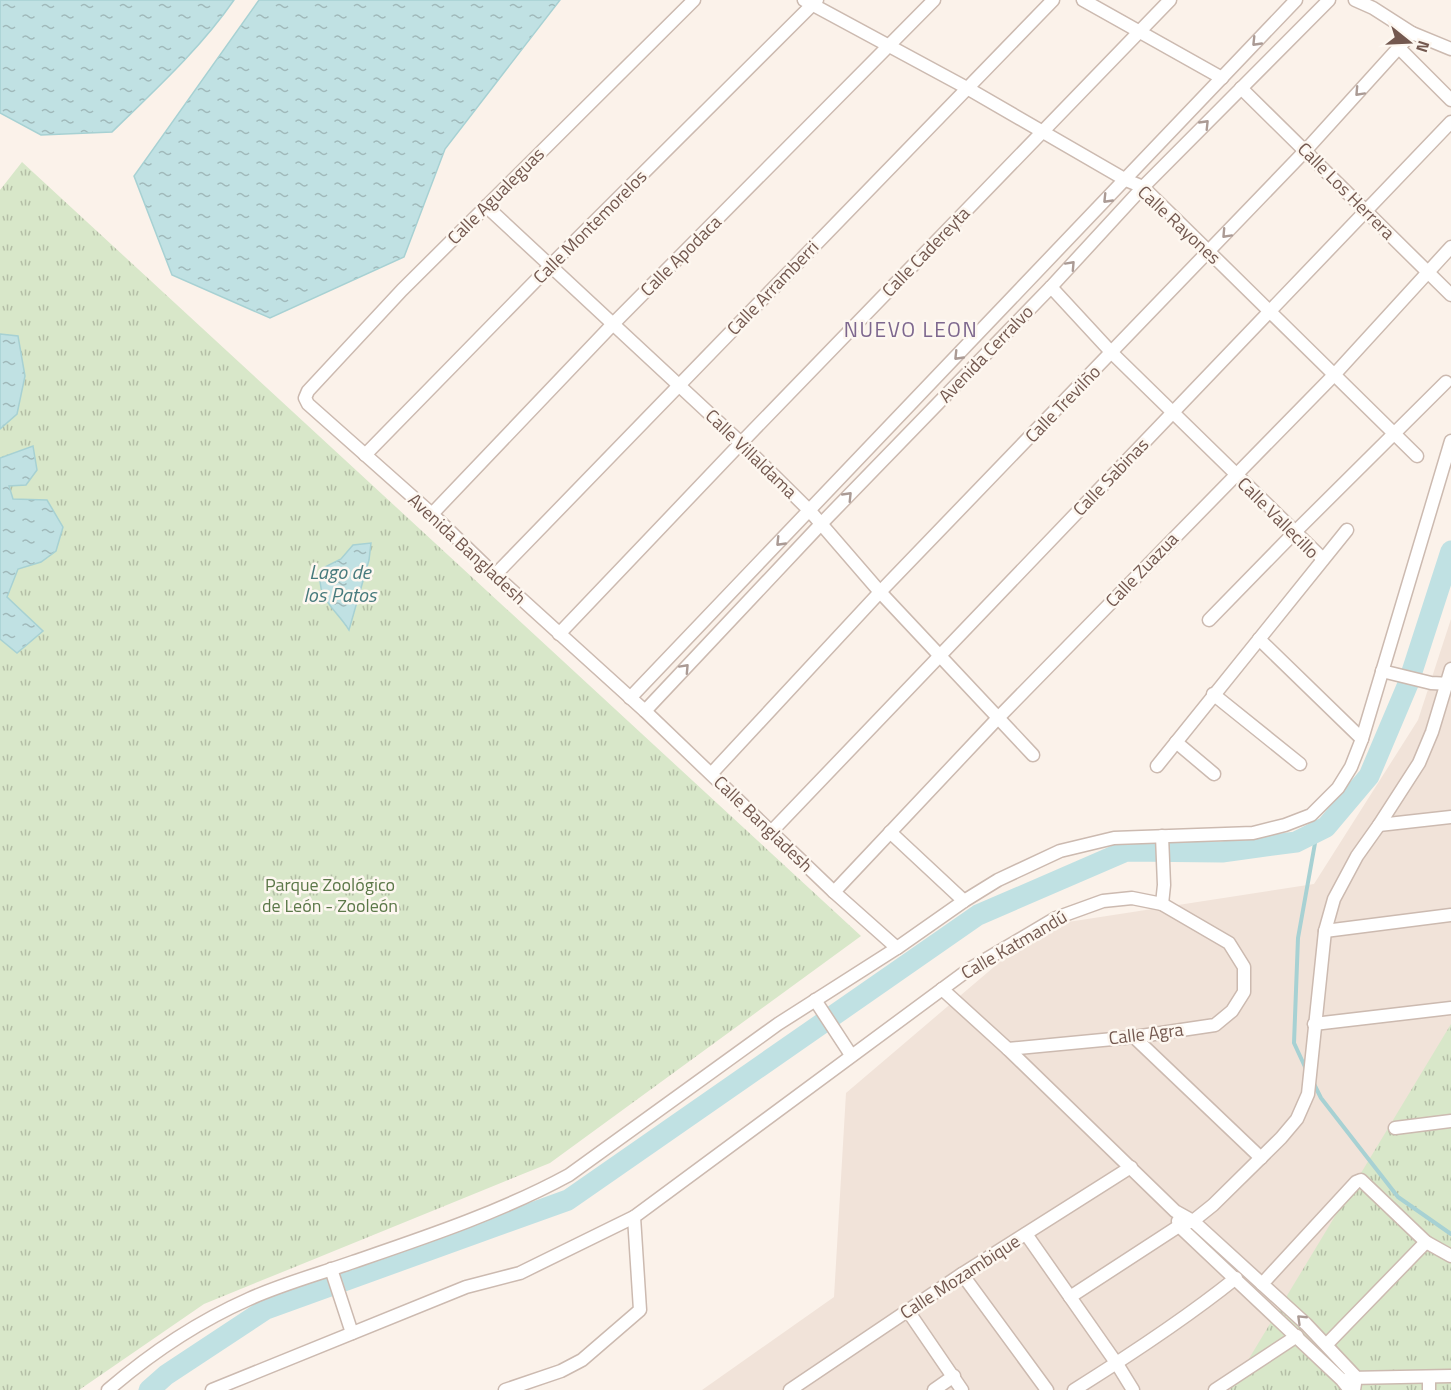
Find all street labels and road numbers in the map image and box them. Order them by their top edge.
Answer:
street label: Calle Los Herrera [1291,136,1401,246]
street label: Calle Agualeguas [441,141,550,250]
street label: Calle Montemorelos [527,164,653,290]
street label: Calle Rayones [1132,179,1227,270]
street label: Calle Cadereyta [875,200,976,303]
street label: Calle Apodaca [634,209,727,302]
street label: Calle Arramberri [720,234,825,341]
street label: Avenida Cerralvo [932,299,1039,409]
street label: Calle Trevilño [1019,359,1107,449]
street label: Calle Villaldama [699,403,803,505]
street label: Calle Sabinas [1066,432,1155,522]
street label: Calle Vallecillo [1231,471,1325,565]
street label: Avenida Bangladesh [402,487,532,611]
street label: Calle Zuazua [1099,526,1184,613]
street label: Calle Bangladesh [708,769,819,878]
street label: Calle Katmandú [956,903,1072,986]
street label: Calle Agra [1107,1016,1185,1051]
street label: Calle Mozambique [894,1228,1025,1326]

